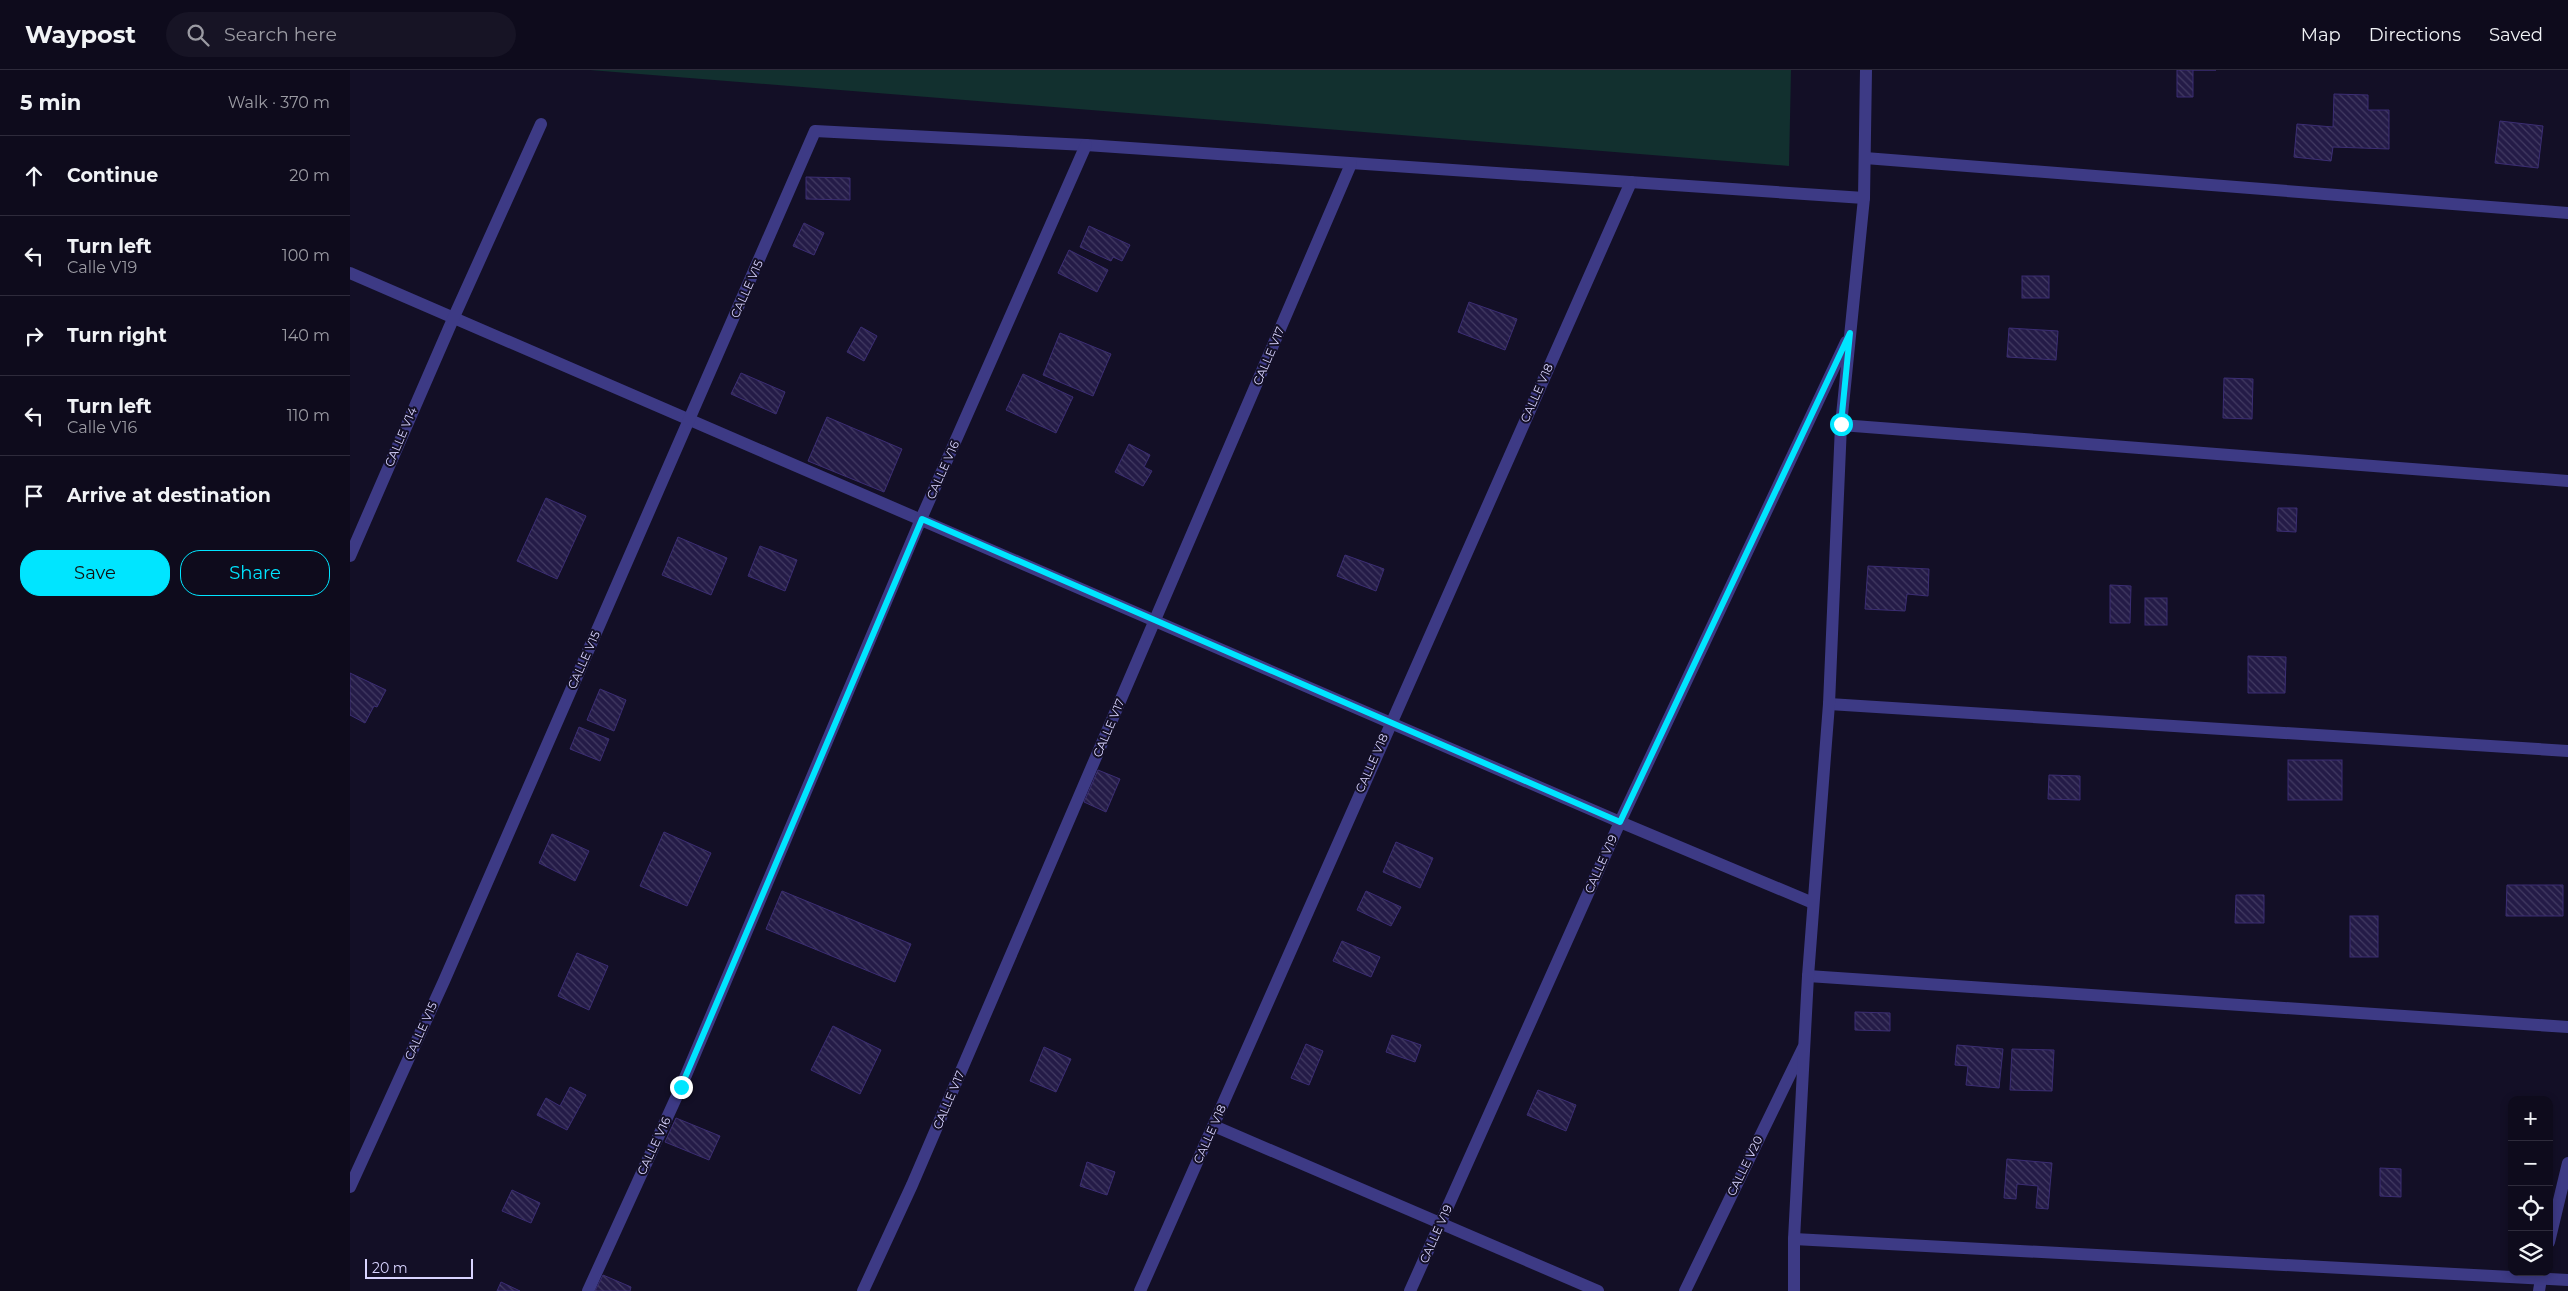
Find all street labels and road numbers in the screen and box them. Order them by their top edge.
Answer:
street label: CALLE V15 [727,257,766,320]
street label: CALLE V17 [1249,324,1288,387]
street label: CALLE V18 [1517,361,1556,425]
street label: CALLE V14 [381,405,420,469]
street label: CALLE V16 [923,438,962,501]
street label: CALLE V15 [564,628,603,691]
street label: CALLE V17 [1089,696,1128,759]
street label: CALLE V18 [1352,731,1391,795]
street label: CALLE V19 [1581,832,1620,895]
street label: CALLE V15 [401,999,440,1062]
street label: CALLE V17 [929,1068,968,1131]
street label: CALLE V18 [1190,1102,1229,1166]
street label: CALLE V16 [634,1114,674,1177]
street label: CALLE V20 [1723,1133,1766,1198]
street label: CALLE V19 [1416,1202,1455,1265]

